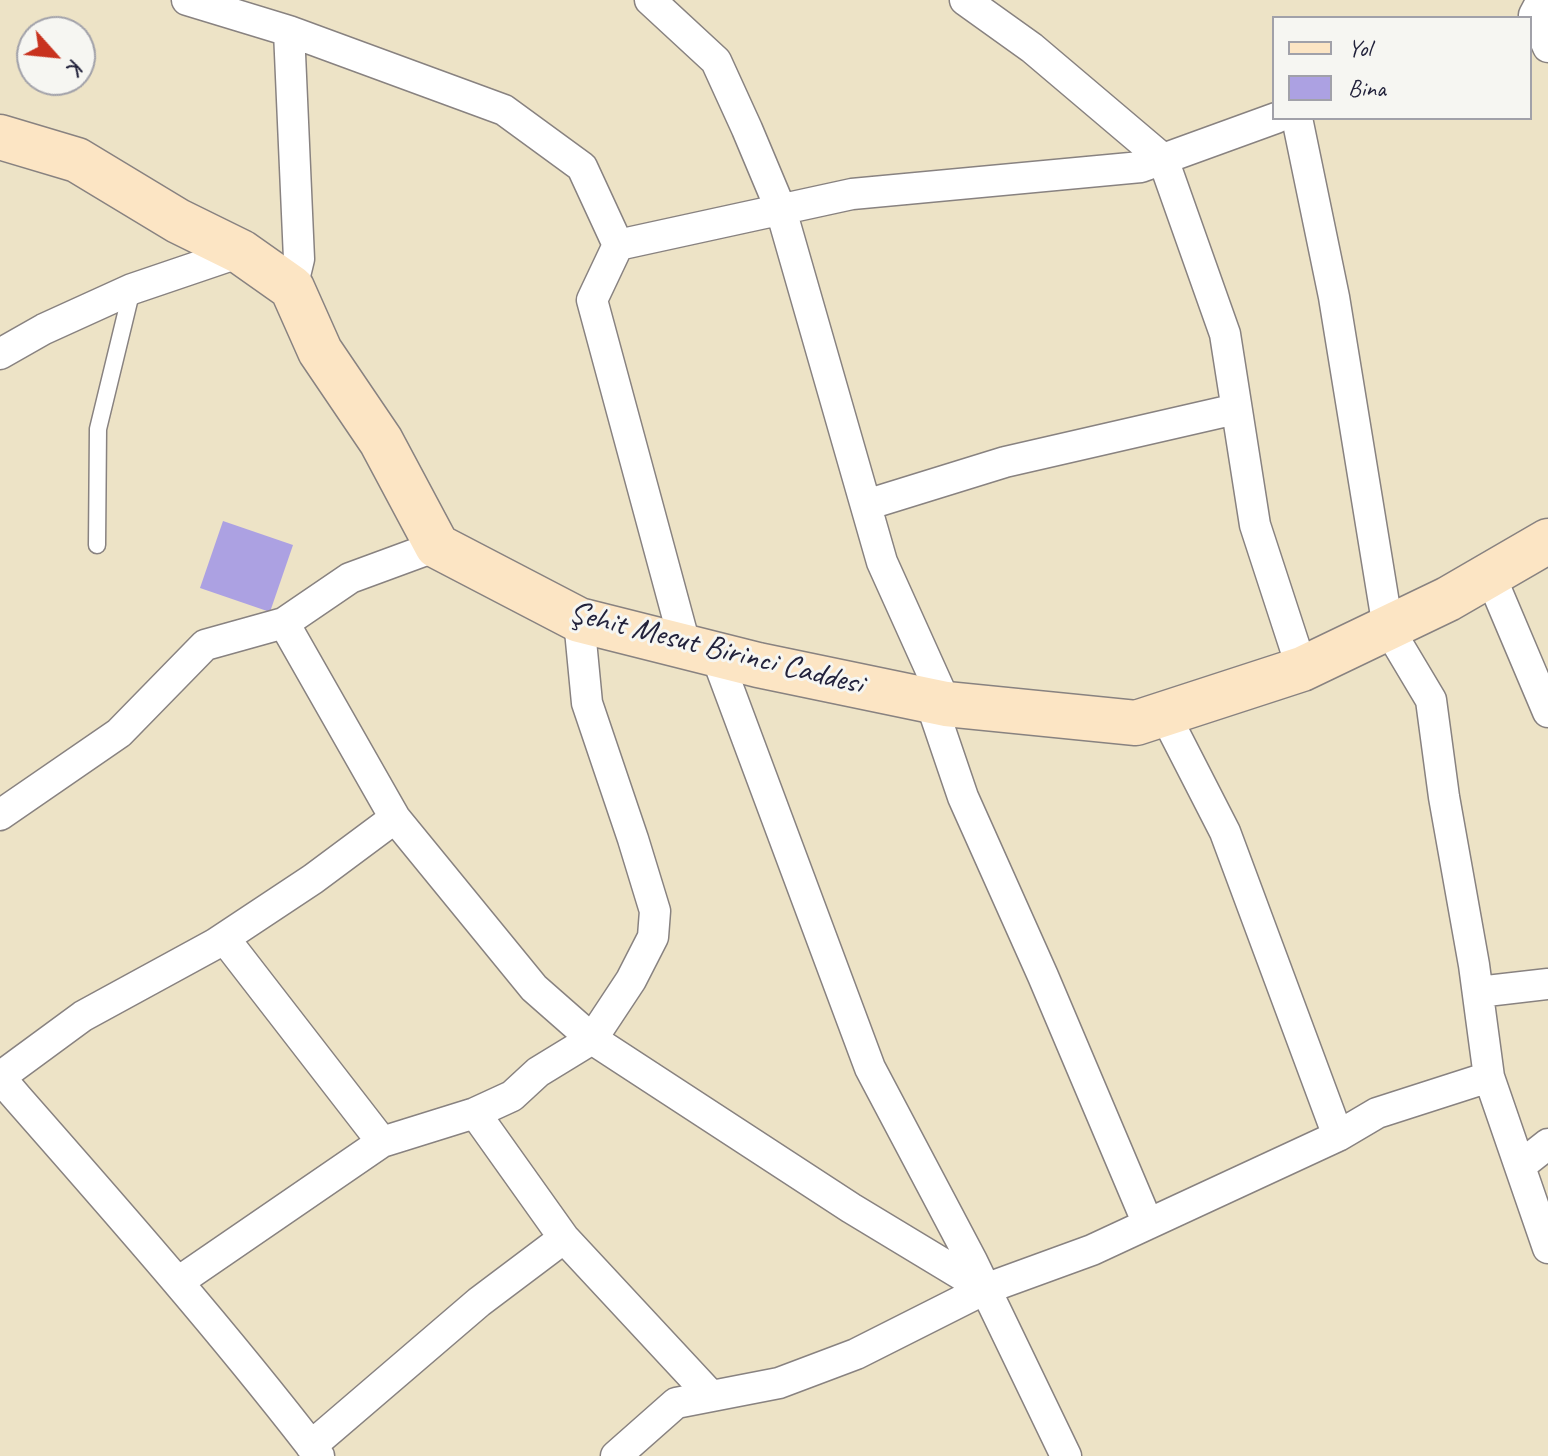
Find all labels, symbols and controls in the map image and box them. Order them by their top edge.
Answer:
north arrow [16,16,96,96]
legend [1272,16,1532,120]
text: Yol [1348,33,1371,63]
text: K [61,55,91,77]
text: Bina [1348,73,1386,103]
street label: Şehit Mesut Birinci Caddesi [565,594,867,704]

